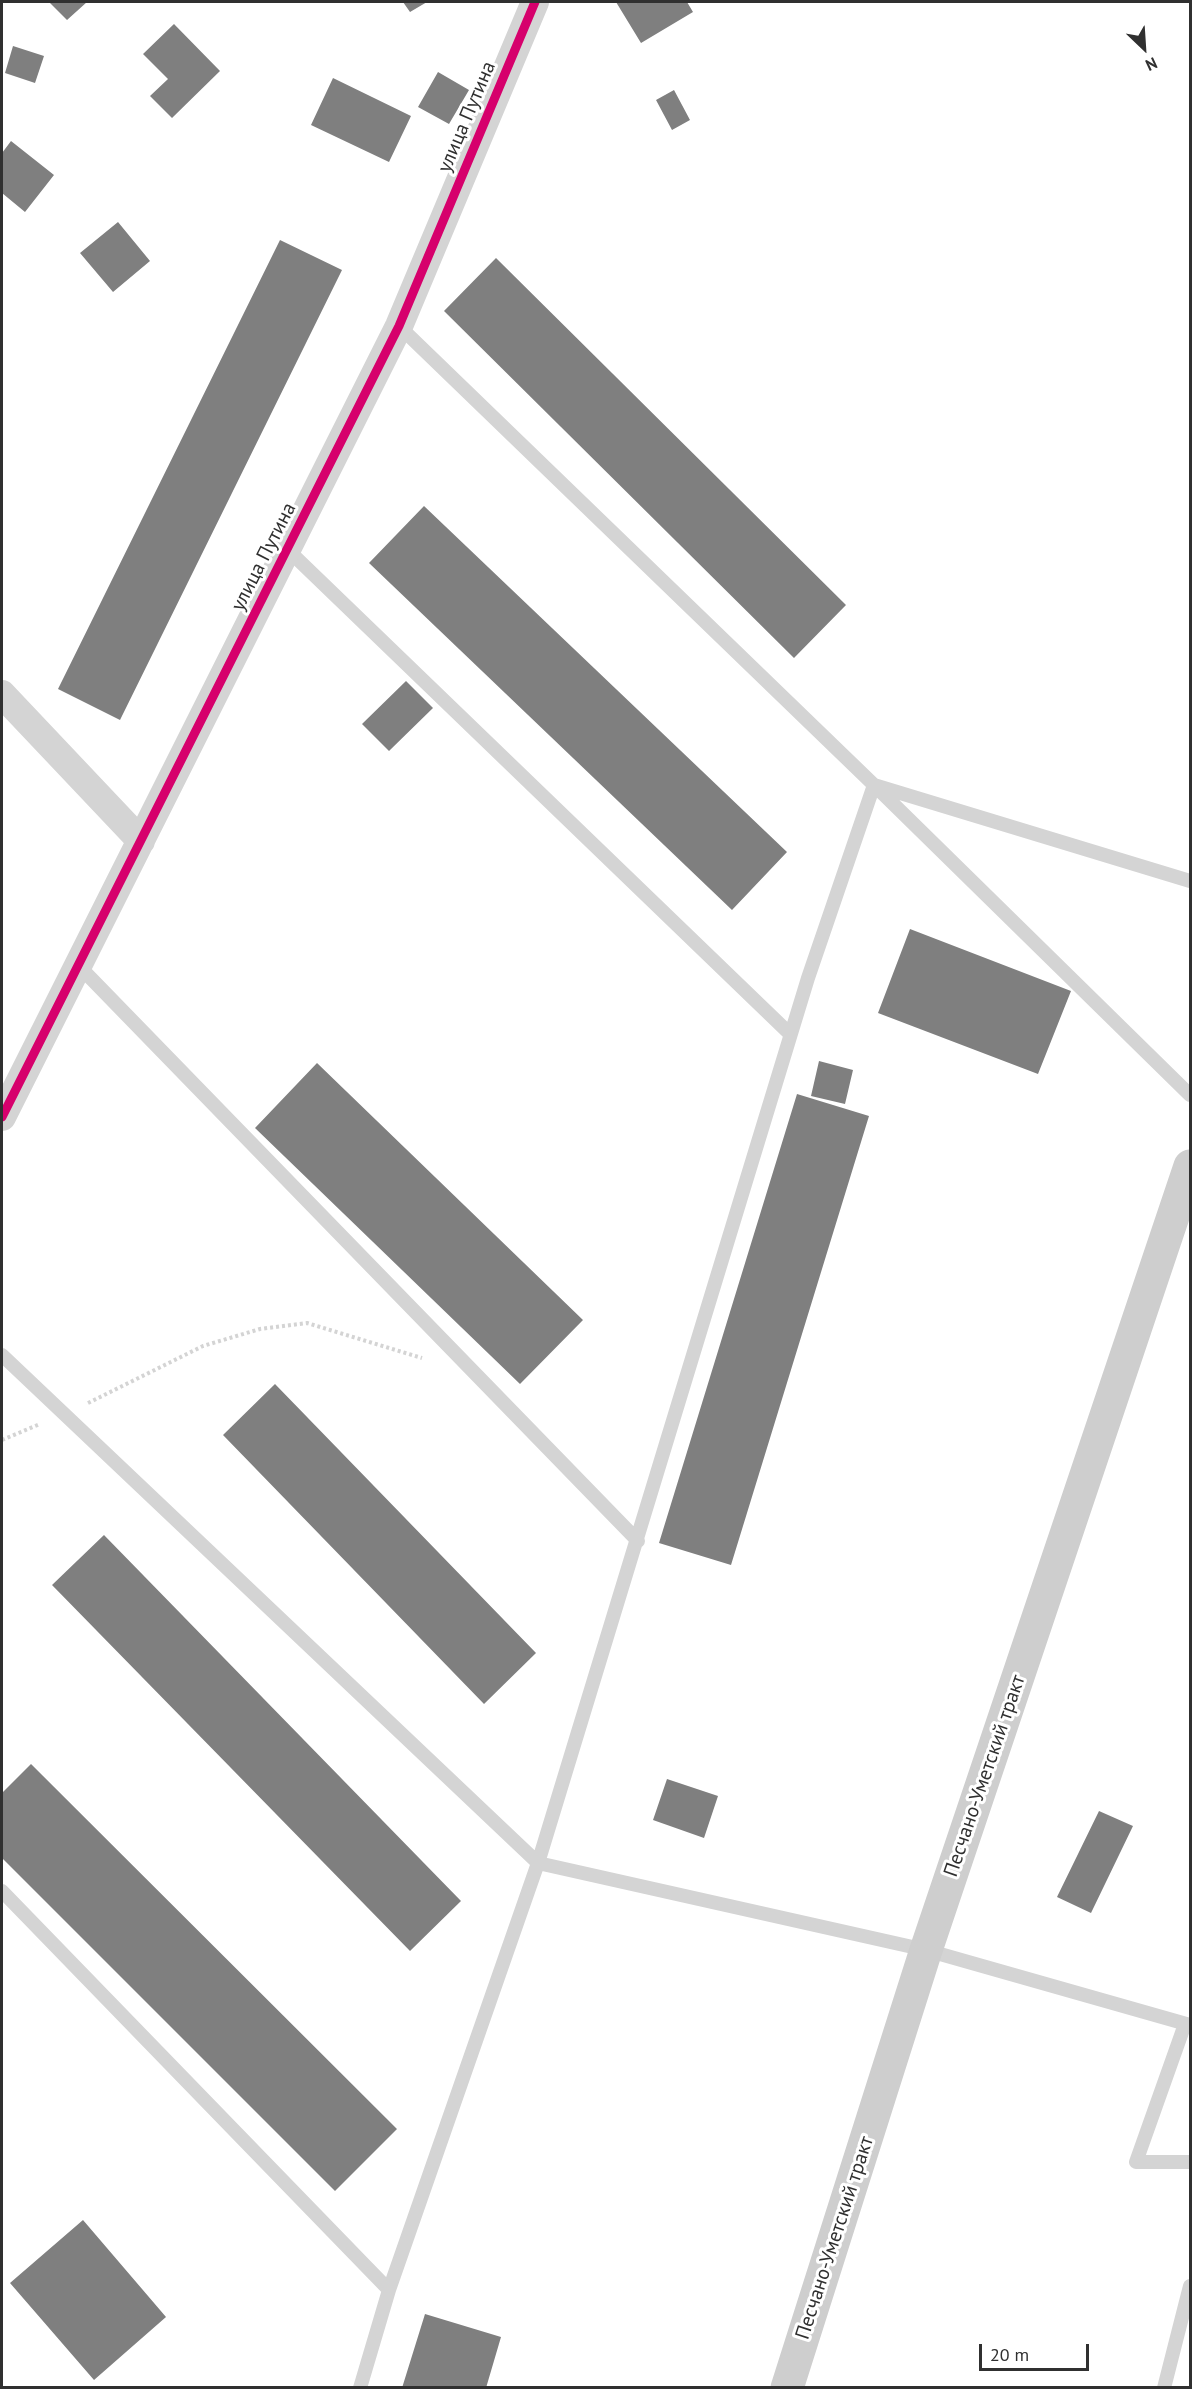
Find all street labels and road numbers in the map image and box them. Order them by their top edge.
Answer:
street label: улица Путина [433,58,501,176]
street label: улица Путина [226,499,302,615]
street label: Песчано-Уметский тракт [939,1672,1031,1880]
street label: Песчано-Уметский тракт [791,2133,879,2343]

